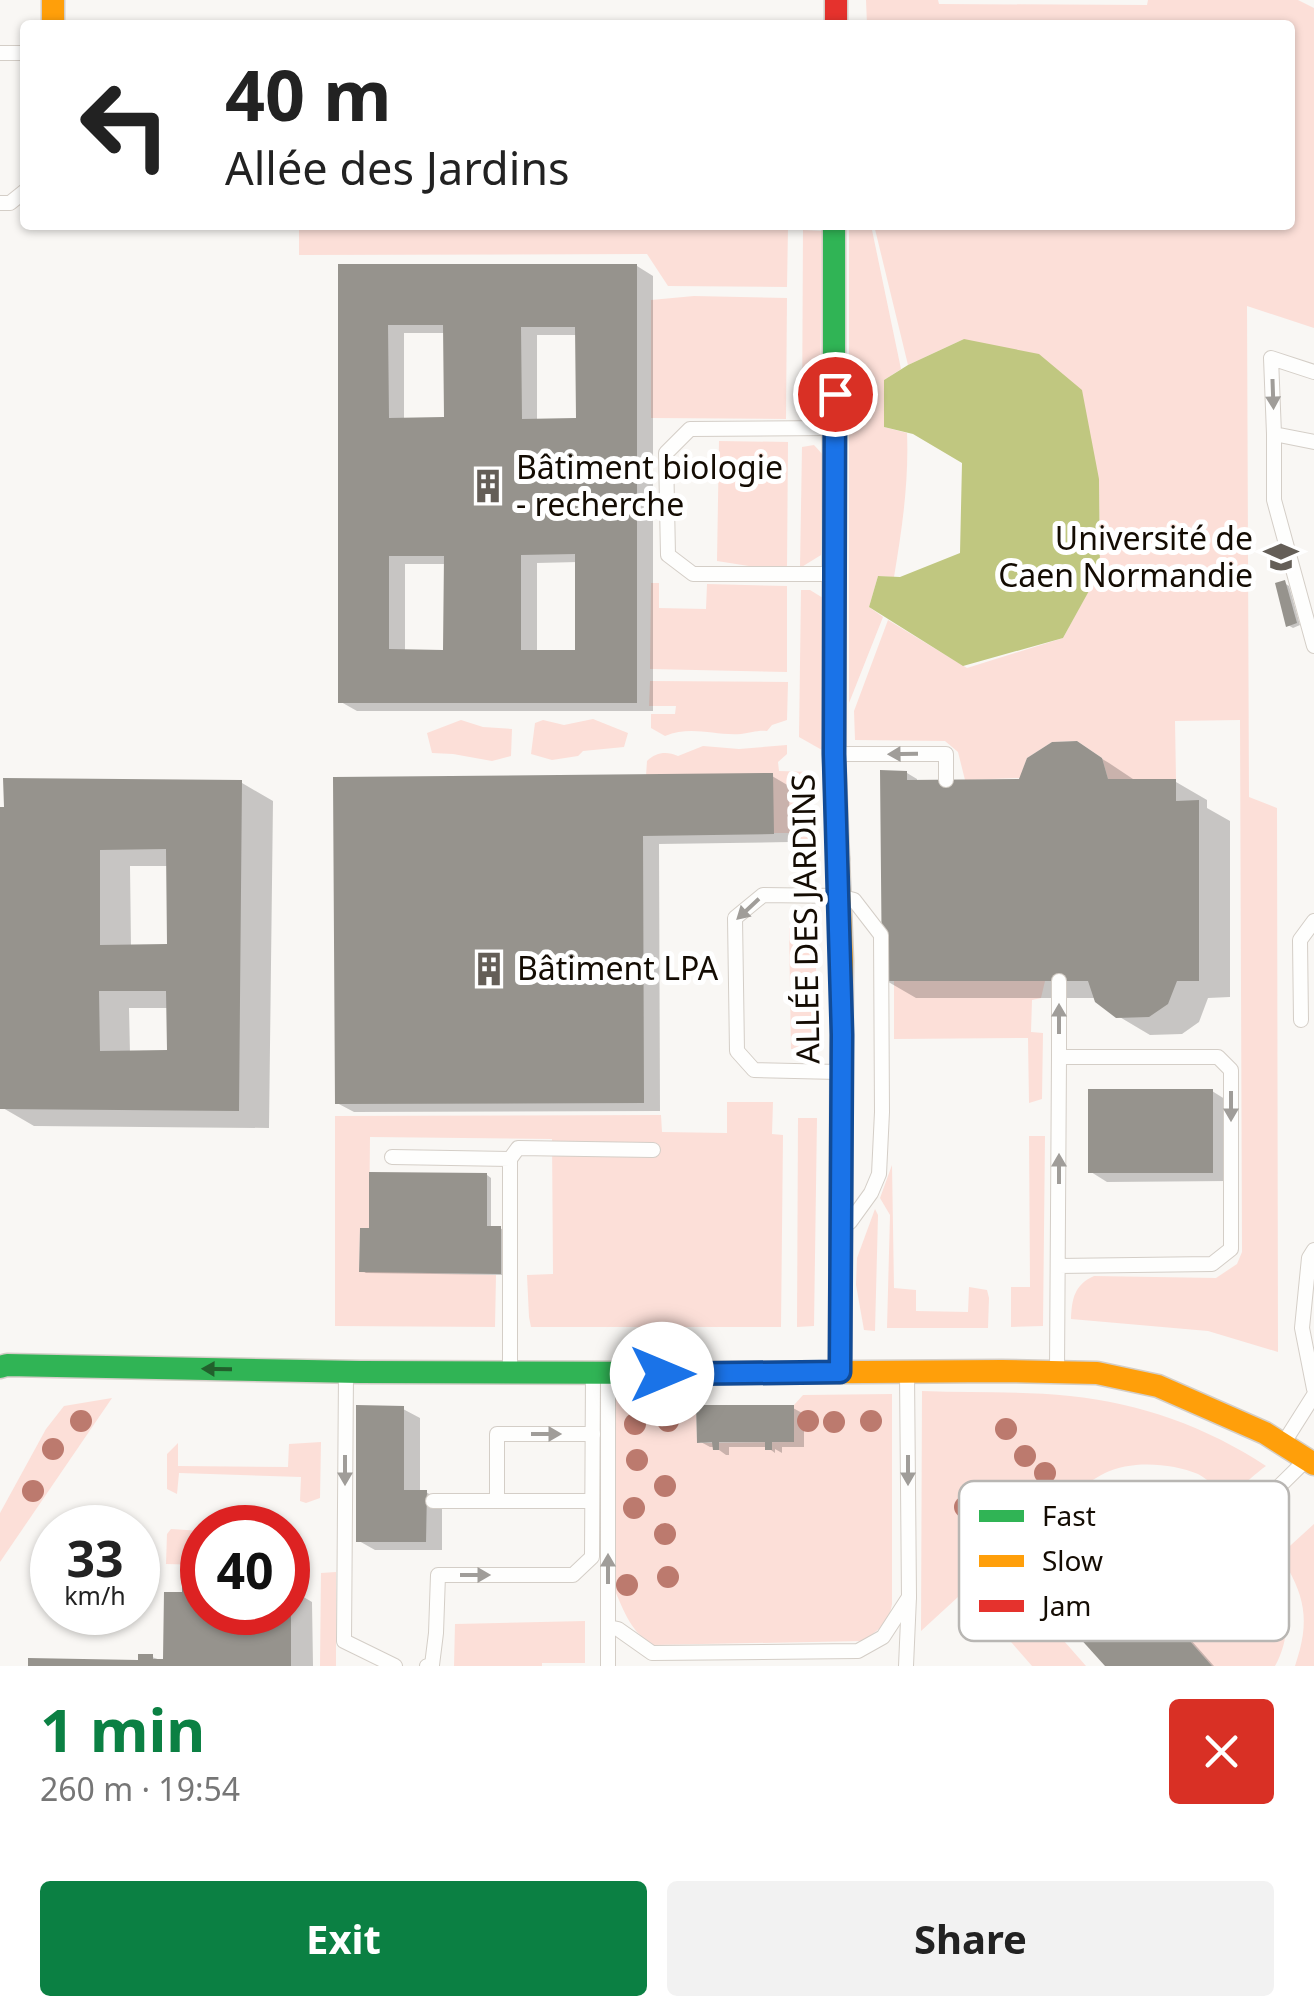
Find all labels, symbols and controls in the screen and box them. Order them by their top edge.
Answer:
text: 40 m [225,46,392,142]
icon: left [60,60,190,190]
text: Allée des Jardins [225,137,570,198]
pin [793,352,878,437]
icon: arrive [808,367,863,422]
one-way arrow [1265,378,1281,410]
place label: Bâtiment biologie - recherche [516,445,783,525]
building icon: Bâtiment biologie - recherche [469,467,507,505]
place label: Université de Caen Normandie [998,516,1253,596]
school or university icon: Université de Caen Normandie [1262,538,1300,576]
one-way arrow [887,747,919,763]
street label: ALLÉE DES JARDINS [780,774,829,1064]
one-way arrow [736,897,760,920]
place label: Bâtiment LPA [517,946,719,989]
building icon: Bâtiment LPA [470,950,508,988]
one-way arrow [1051,1003,1067,1035]
one-way arrow [1223,1091,1239,1123]
one-way arrow [1051,1152,1067,1184]
position arrow [610,1322,714,1426]
one-way arrow [201,1361,233,1377]
one-way arrow [531,1426,563,1442]
one-way arrow [337,1454,353,1486]
one-way arrow [900,1454,916,1486]
legend [959,1481,1289,1641]
text: Fast [1042,1496,1096,1534]
speed limit sign: 40 [180,1505,310,1635]
text: 33 [66,1524,124,1592]
text: Slow [1042,1541,1103,1579]
one-way arrow [600,1552,616,1584]
one-way arrow [460,1567,492,1583]
text: km/h [64,1578,126,1612]
text: Jam [1039,1586,1092,1624]
text: 1 min [40,1688,205,1770]
button: close [1169,1699,1274,1804]
text: 260 m · 19:54 [40,1767,240,1810]
button: Exit [40,1881,647,1996]
button: Share [667,1881,1274,1996]

